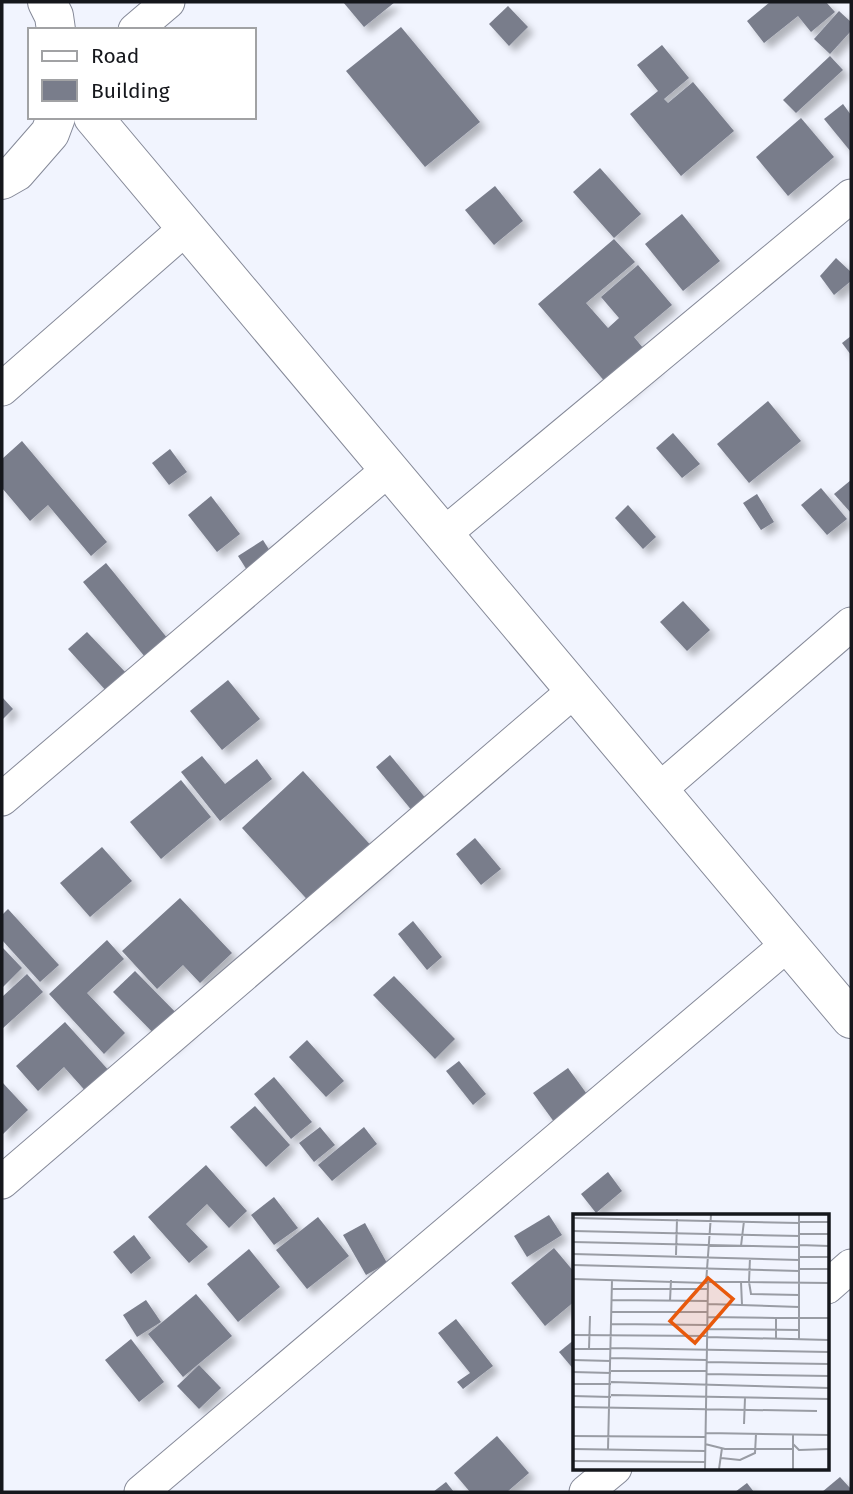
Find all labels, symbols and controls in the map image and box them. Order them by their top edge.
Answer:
legend [28,28,256,119]
text: Road [91,43,139,69]
text: Building [91,78,170,104]
inset map [573,1214,828,1470]

